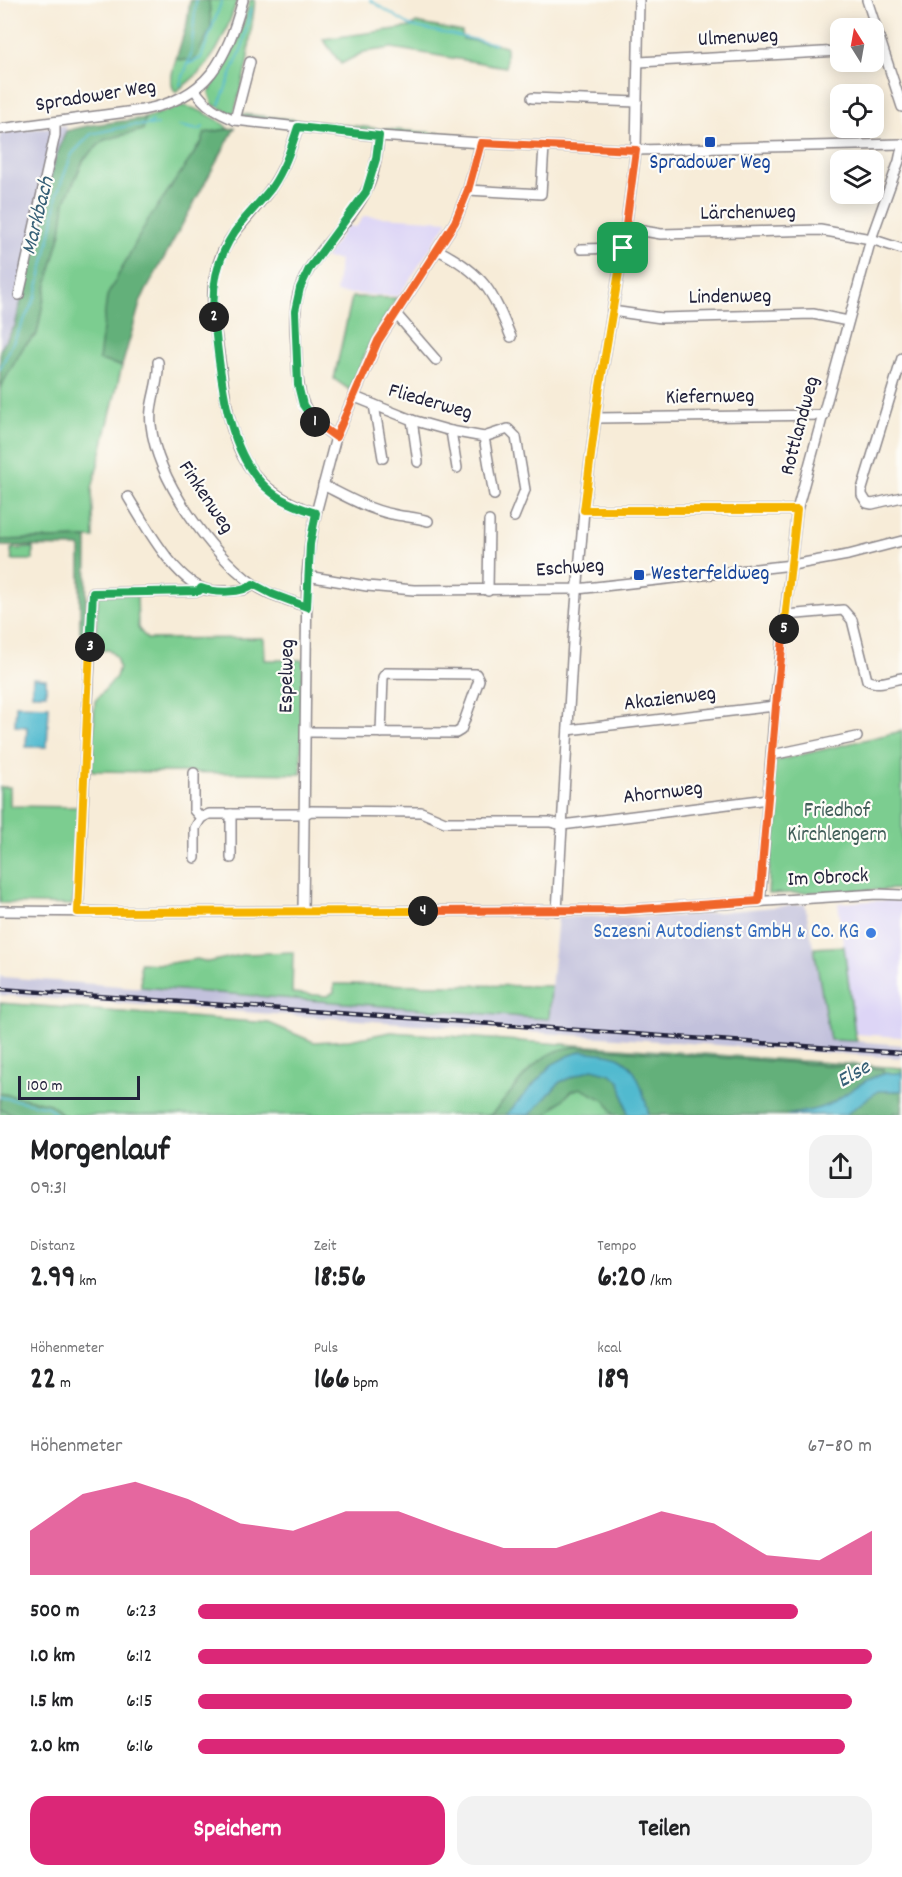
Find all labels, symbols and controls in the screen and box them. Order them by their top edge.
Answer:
north arrow [830,18,884,72]
map controls [830,18,884,204]
street label: Ulmenweg [697,22,779,56]
street label: Spradower Weg [34,73,158,121]
button: locate [830,84,884,138]
marker: Spradower Weg [703,135,717,149]
place label: Spradower Weg [649,149,771,179]
button: layers [830,150,884,204]
water label: Markbach [14,173,64,258]
street label: Lärchenweg [700,198,796,230]
pin [597,222,648,273]
icon: arrive [606,231,639,264]
street label: Lindenweg [688,282,772,314]
pin: 2 [199,302,229,332]
text: 2 [211,305,218,328]
street label: Rottlandweg [773,373,829,479]
street label: Fliederweg [384,377,476,429]
street label: Kiefernweg [665,382,755,414]
pin: 1 [300,407,330,437]
text: 1 [313,410,317,433]
street label: Finkenweg [170,455,240,541]
street label: Eschweg [535,552,605,586]
place label: Westerfeldweg [651,560,769,590]
marker: Westerfeldweg [632,568,646,582]
pin: 5 [769,614,799,644]
text: 5 [780,617,788,640]
pin: 3 [75,632,105,662]
text: 3 [86,635,94,658]
street label: Espelweg [272,639,304,713]
street label: Akazienweg [622,679,718,721]
street label: Ahornweg [622,774,704,814]
park label: Friedhof Kirchlengern [787,797,887,851]
street label: Im Obrock [787,862,869,896]
pin: 4 [408,896,438,926]
text: 4 [420,899,426,922]
place label: Sczesni Autodienst GmbH & Co. KG [593,918,859,948]
marker: Sczesni Autodienst GmbH & Co. KG [864,926,878,940]
water label: Else [831,1052,878,1097]
scale bar [18,1073,140,1100]
text: 100 m [27,1075,63,1098]
text: Morgenlauf [30,1129,170,1176]
button: share [809,1135,872,1198]
text: 09:31 [30,1175,67,1203]
text: Distanz [30,1235,75,1258]
text: Zeit [314,1235,337,1258]
text: Tempo [597,1235,636,1258]
text: 2.99 [30,1258,76,1301]
text: 18:56 [314,1258,366,1301]
text: 6:20 [597,1258,646,1301]
text: km [76,1270,97,1293]
text: /km [646,1270,672,1293]
text: Höhenmeter [30,1337,104,1360]
text: Puls [314,1337,338,1360]
text: kcal [597,1337,622,1360]
text: 22 [30,1360,56,1403]
text: 166 [314,1360,350,1403]
text: 189 [597,1360,630,1403]
text: m [56,1372,71,1395]
text: bpm [350,1372,379,1395]
text: Höhenmeter [30,1433,122,1461]
text: 67–80 m [807,1433,872,1461]
text: 500 m [30,1598,79,1626]
text: 6:23 [126,1598,157,1626]
text: 1.0 km [30,1643,75,1671]
text: 6:12 [126,1643,152,1671]
text: 1.5 km [30,1688,73,1716]
text: 6:15 [126,1688,153,1716]
text: 2.0 km [30,1733,79,1761]
text: 6:16 [126,1733,153,1761]
button: Speichern [30,1796,445,1865]
button: Teilen [457,1796,872,1865]

